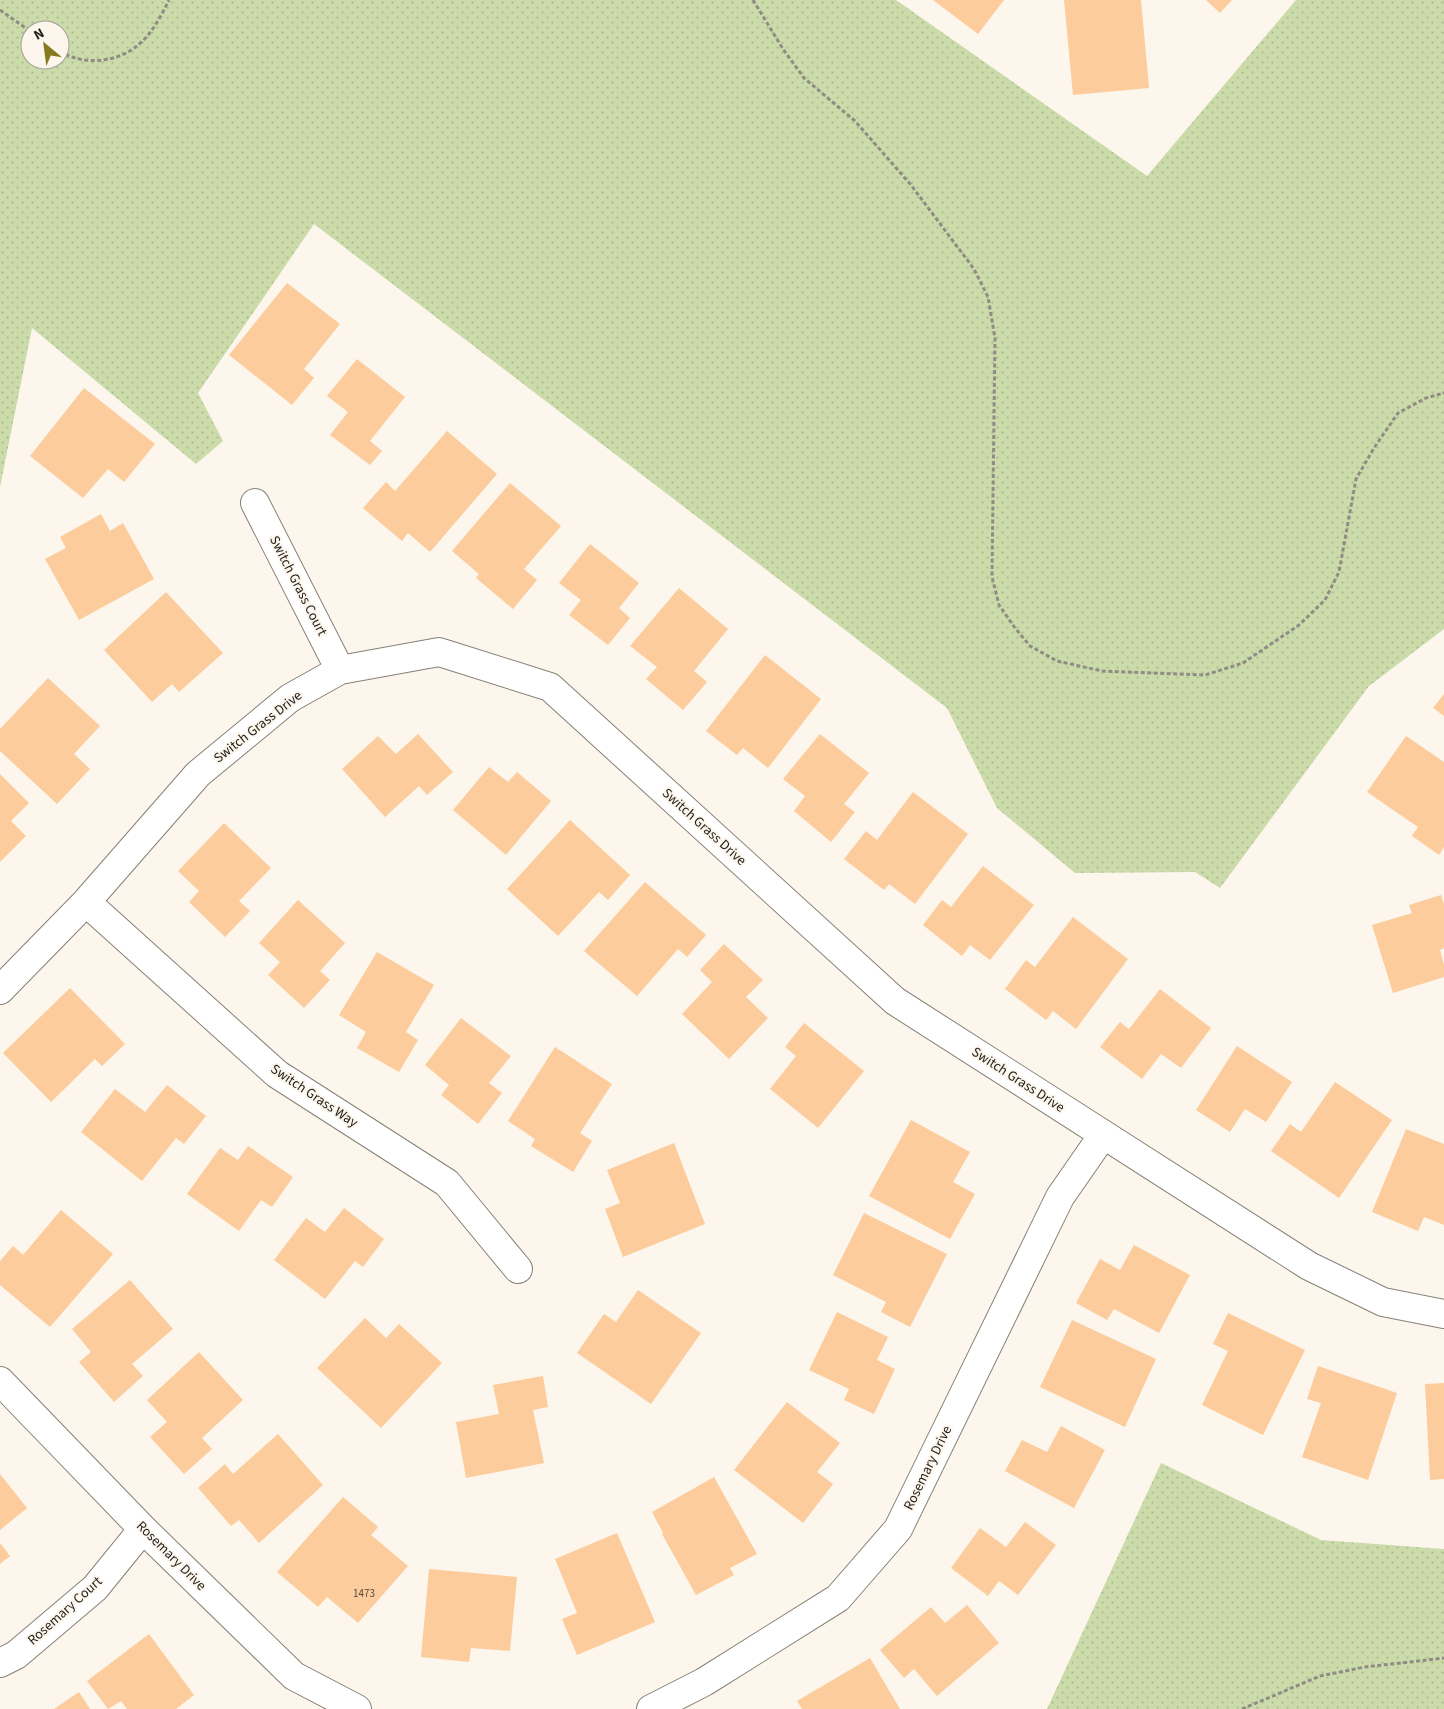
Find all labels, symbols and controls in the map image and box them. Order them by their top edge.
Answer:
north arrow [20,20,70,70]
text: N [30,24,48,46]
street label: Switch Grass Court [264,533,332,640]
street label: Switch Grass Drive [210,686,307,768]
street label: Switch Grass Drive [657,784,751,870]
street label: Switch Grass Drive [968,1042,1069,1118]
street label: Switch Grass Way [266,1059,362,1133]
street label: Rosemary Drive [899,1422,957,1514]
street label: Rosemary Drive [131,1516,211,1596]
street label: Rosemary Court [23,1572,107,1650]
house number: 1473 [353,1586,375,1601]

